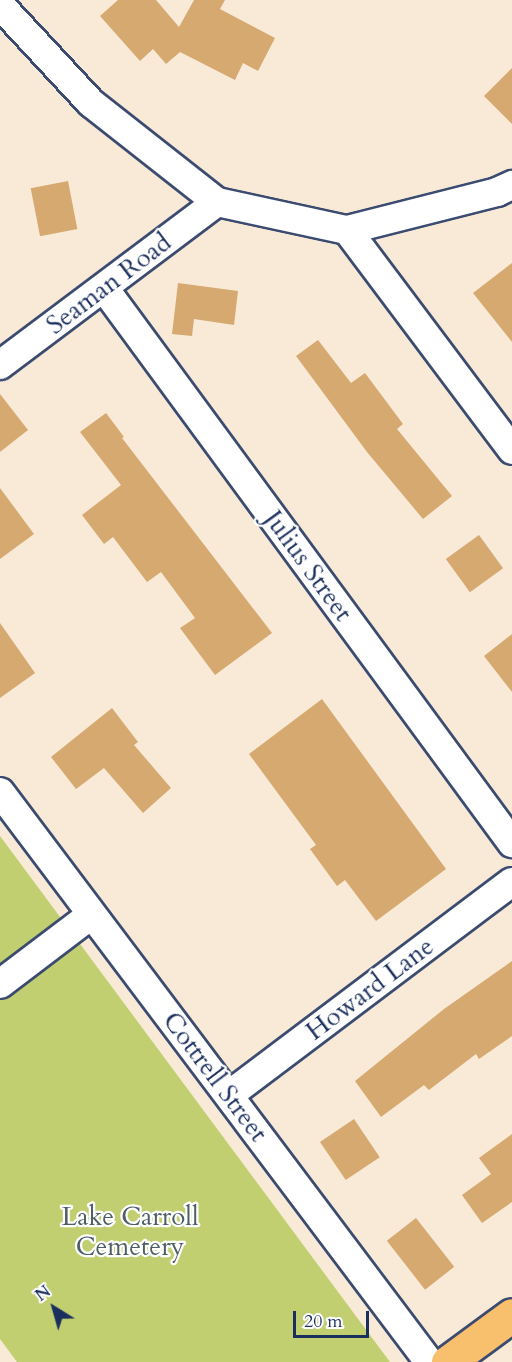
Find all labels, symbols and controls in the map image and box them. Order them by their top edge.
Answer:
street label: Seaman Road [40,227,178,341]
street label: Julius Street [257,504,359,628]
street label: Howard Lane [300,931,440,1047]
street label: Cottrell Street [156,1006,274,1148]
park label: Lake Carroll Cemetery [61,1201,199,1262]
north arrow [24,1278,84,1338]
text: N [31,1281,55,1307]
scale bar [296,1299,372,1337]
text: 20 m [304,1309,343,1334]

